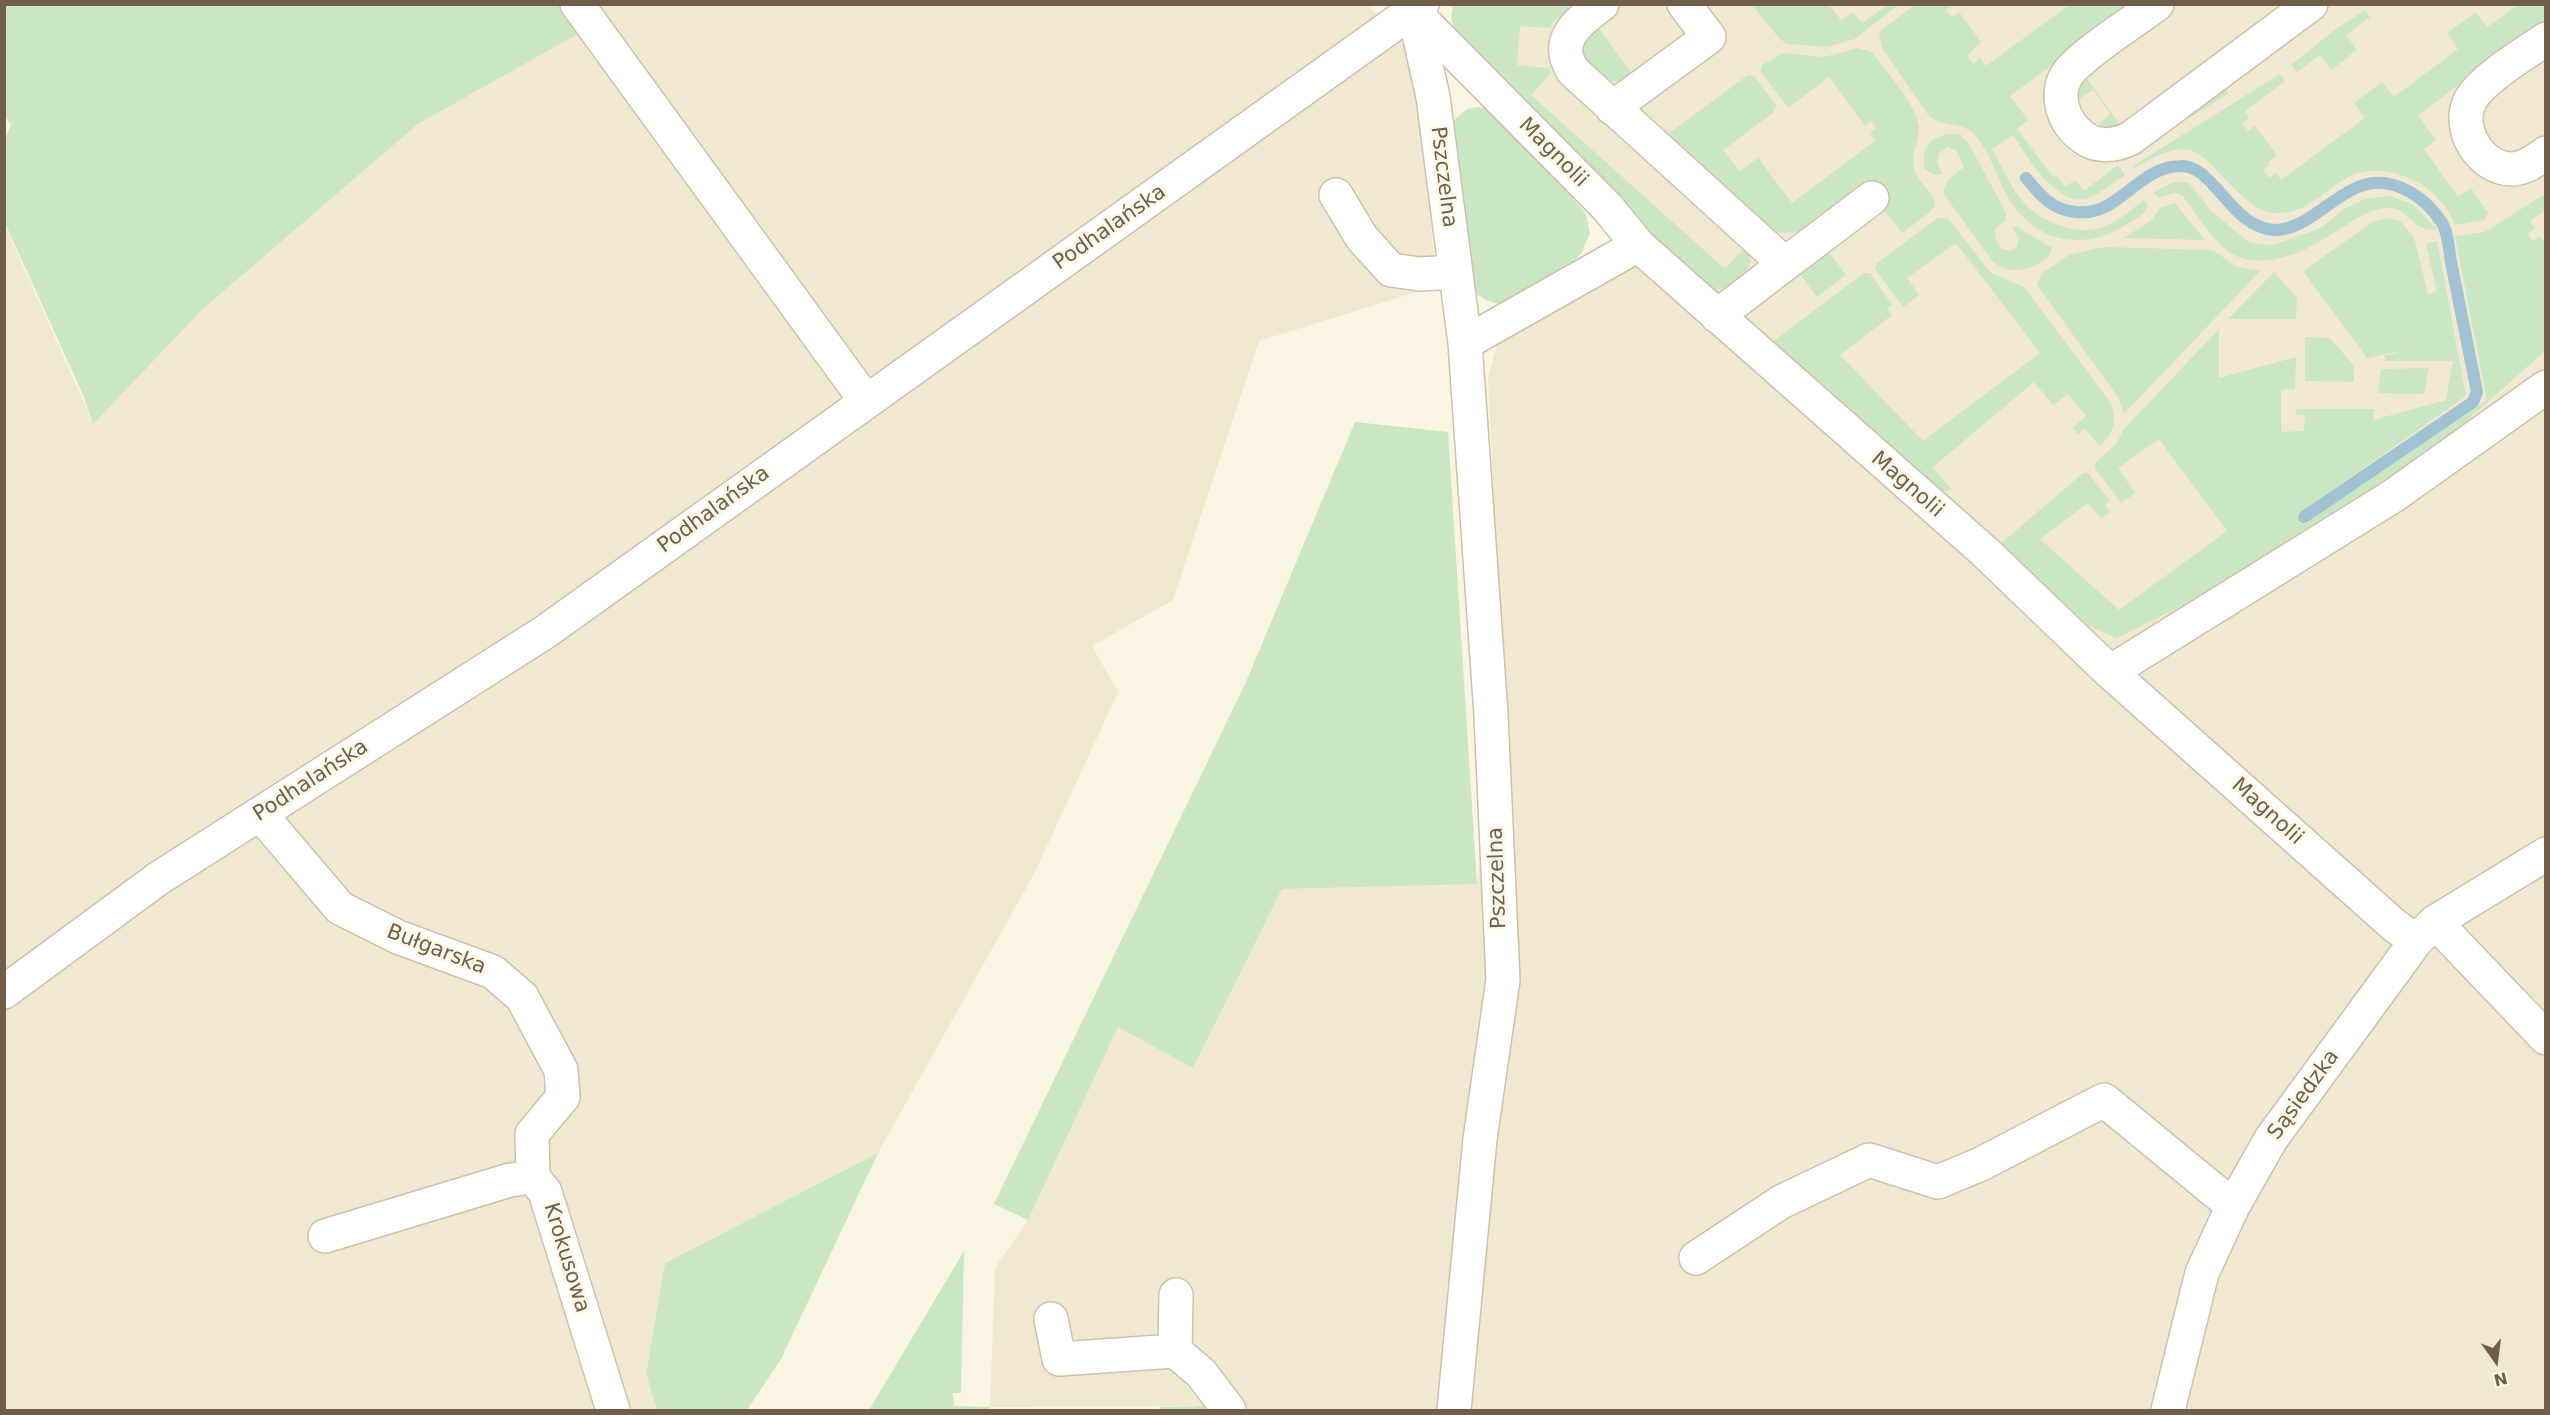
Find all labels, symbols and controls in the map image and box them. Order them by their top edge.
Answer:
street label: Magnolii [1513,113,1593,193]
street label: Pszczelna [1424,125,1462,229]
street label: Podhalańska [1049,180,1171,276]
street label: Magnolii [1866,447,1948,523]
street label: Podhalańska [653,461,775,559]
street label: Podhalańska [249,735,373,827]
street label: Magnolii [2226,773,2308,851]
street label: Pszczelna [1484,827,1512,929]
street label: Bułgarska [383,920,489,980]
street label: Sąsiedzka [2263,1045,2345,1145]
street label: Krokusowa [537,1200,595,1316]
north arrow [2466,1331,2526,1391]
text: N [2492,1368,2509,1390]

